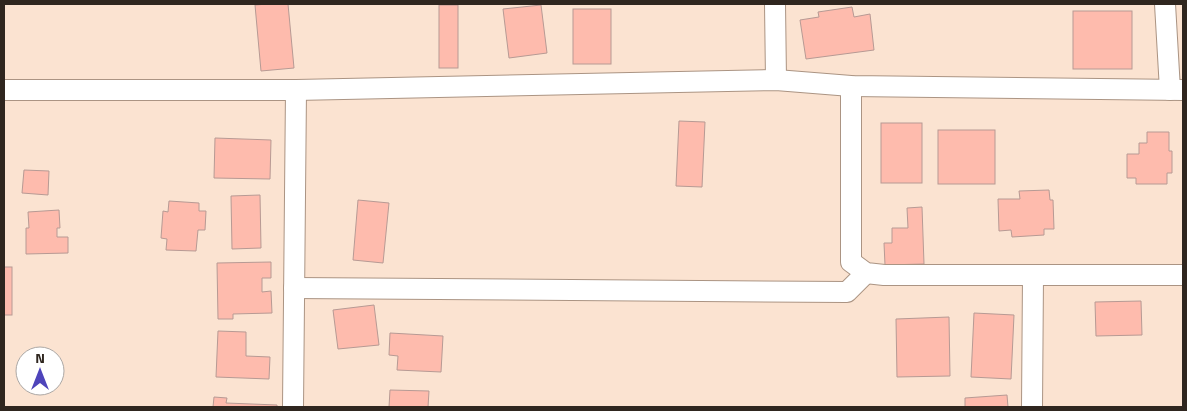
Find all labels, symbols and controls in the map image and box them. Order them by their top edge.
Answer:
north arrow [15,346,65,396]
text: N [35,347,45,368]

